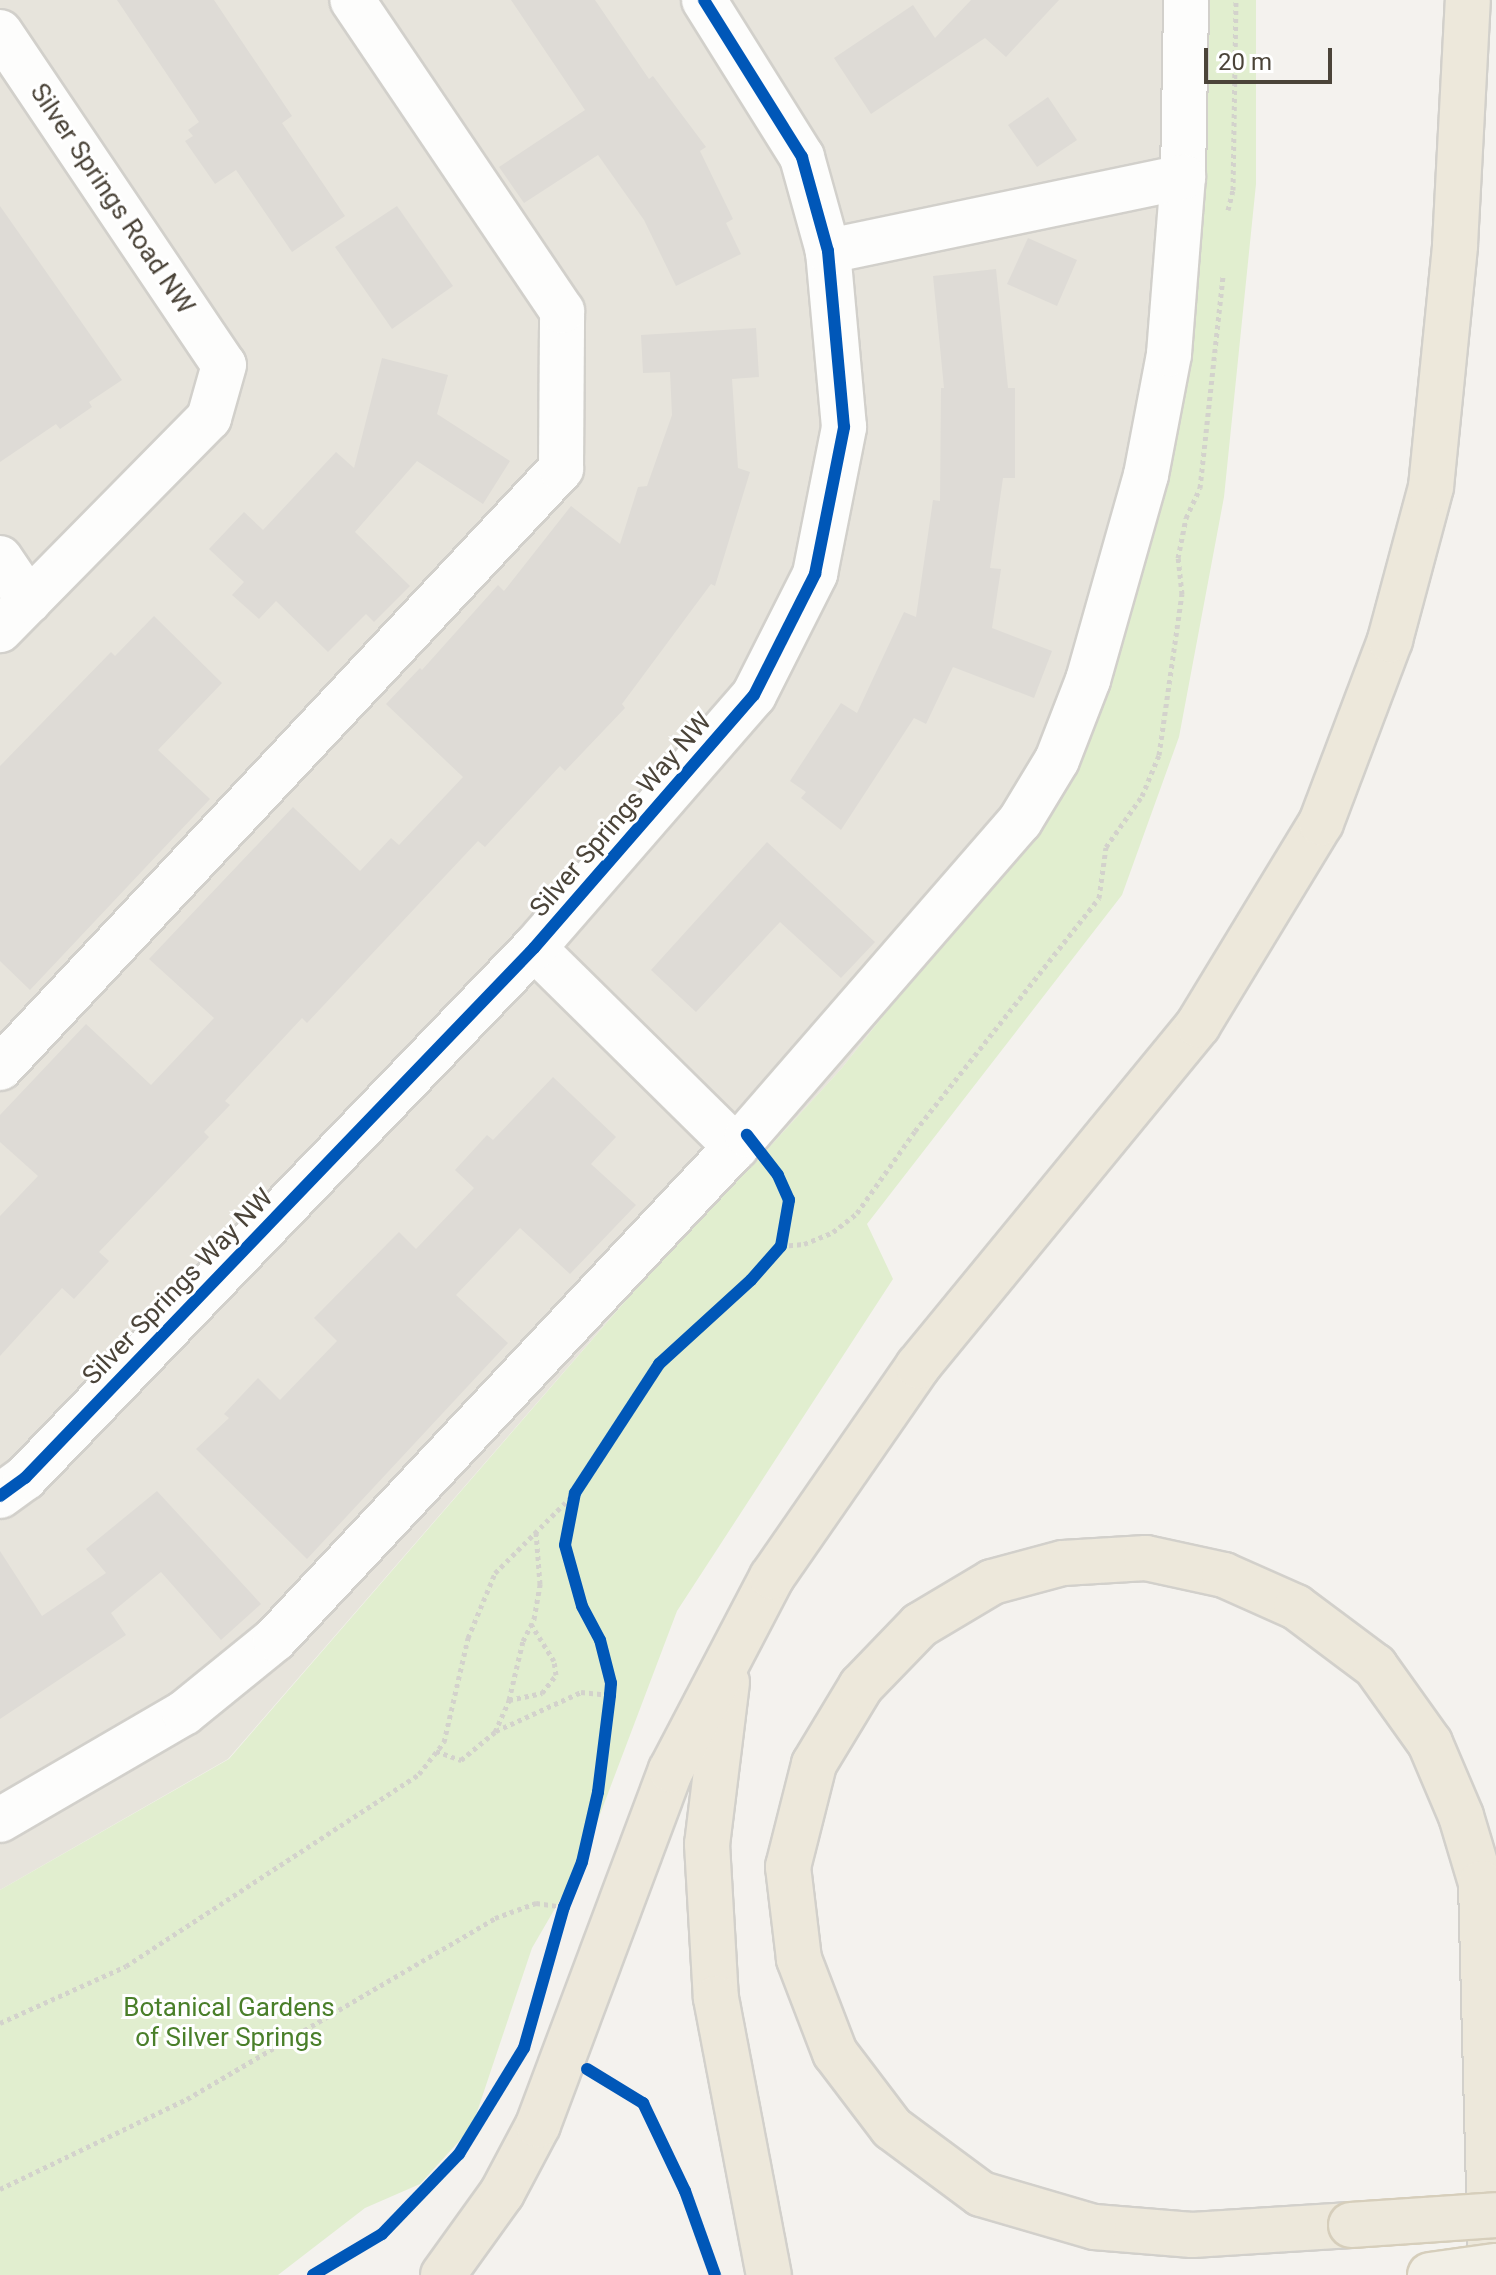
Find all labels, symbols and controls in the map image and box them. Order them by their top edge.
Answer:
scale bar [1208,32,1336,82]
text: 20 m [1218,48,1272,76]
street label: Silver Springs Road NW [23,78,201,320]
street label: Silver Springs Way NW [524,706,718,924]
street label: Silver Springs Way NW [76,1182,280,1392]
park label: Botanical Gardens of Silver Springs [123,1992,335,2054]

